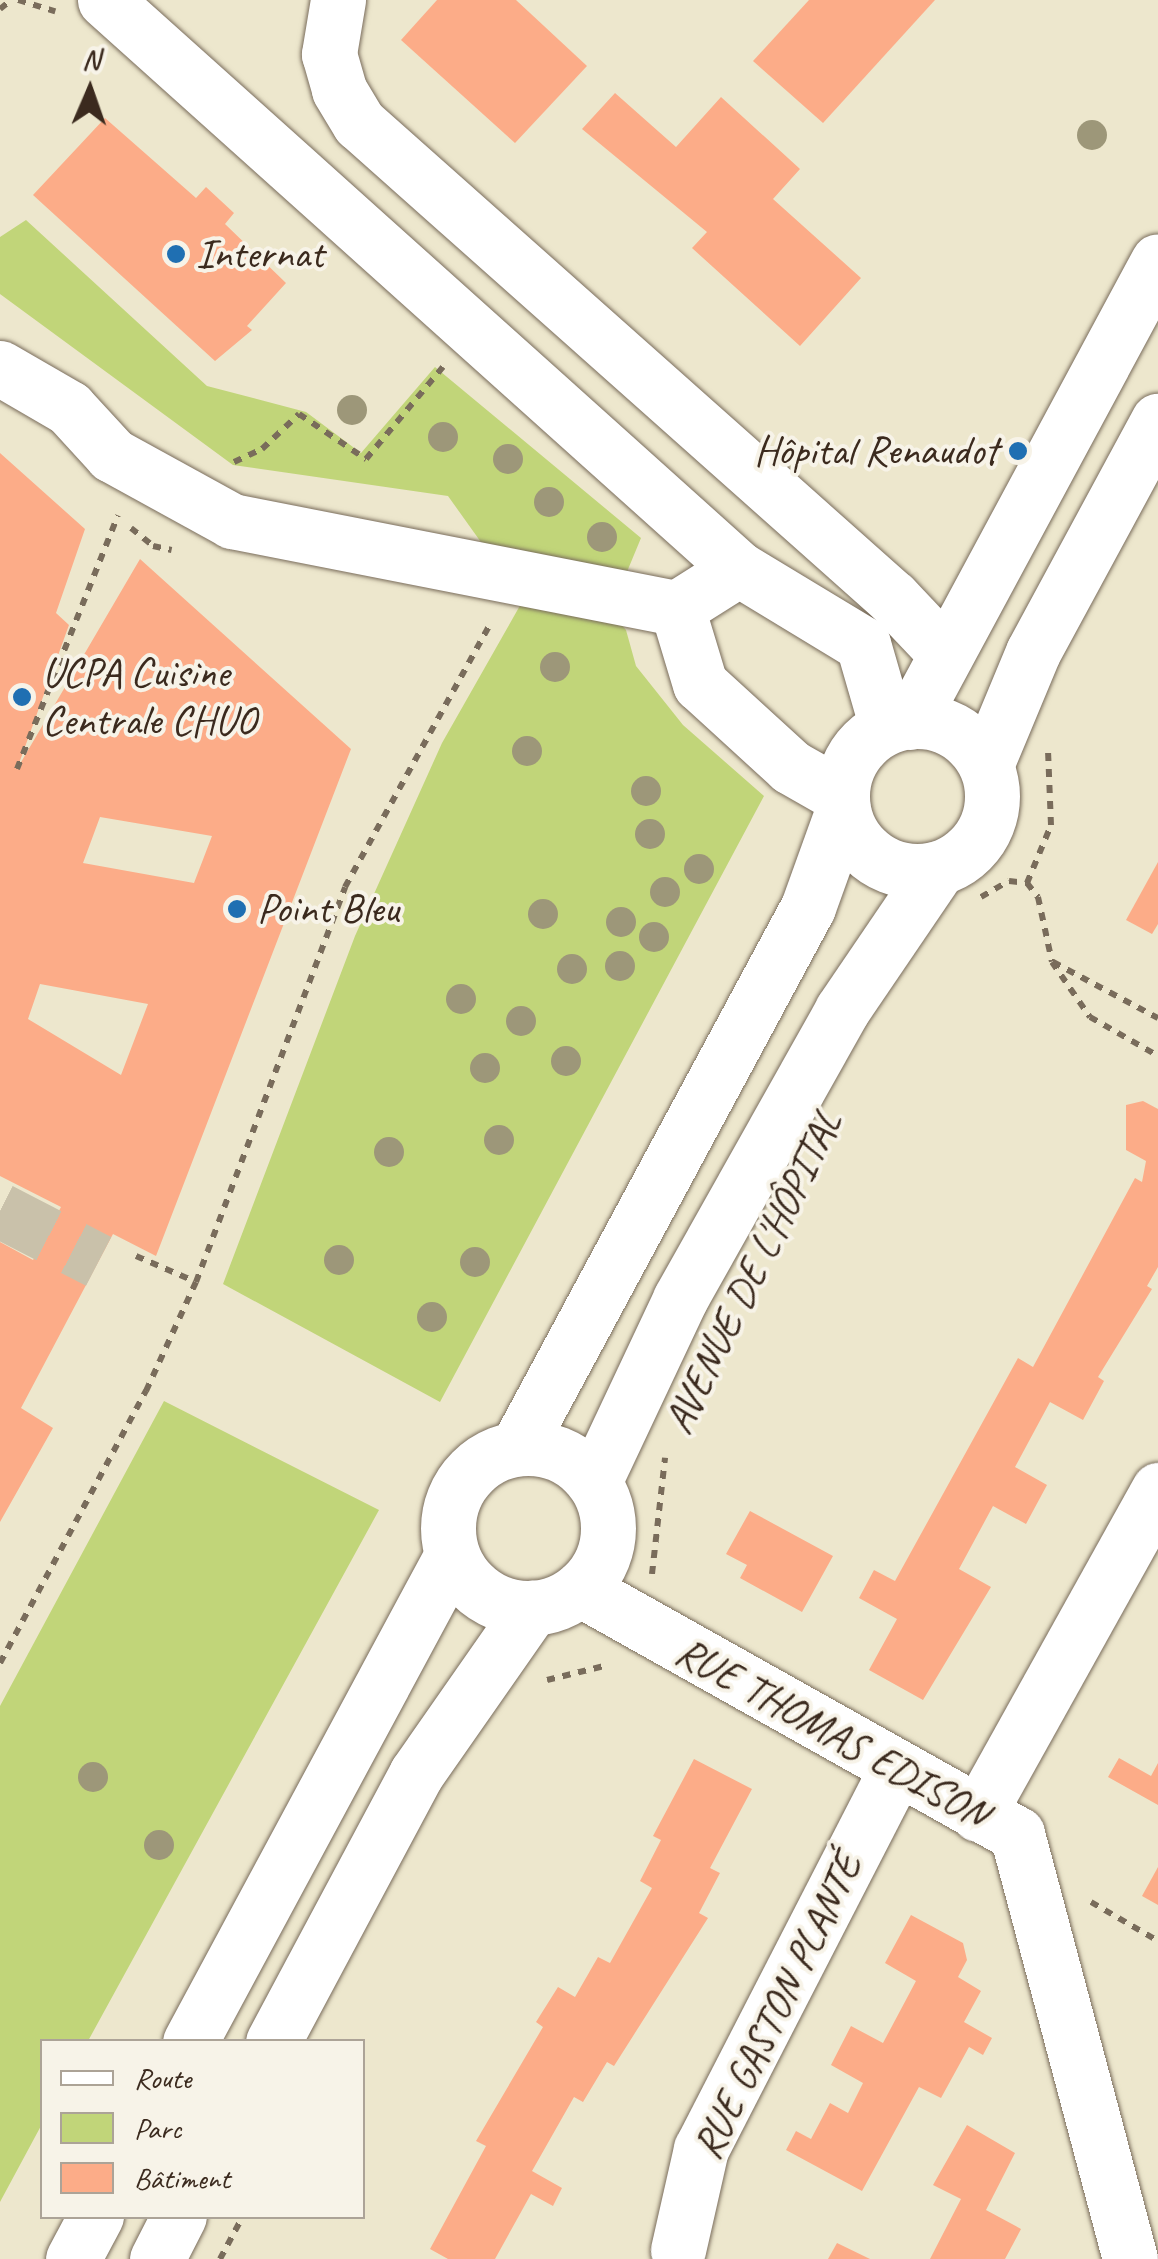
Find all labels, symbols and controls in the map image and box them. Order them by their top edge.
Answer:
north arrow [40,40,140,140]
text: N [82,42,100,77]
place label: Internat [196,229,324,279]
marker: Internat [165,243,187,265]
place label: Hôpital Renaudot [755,426,998,476]
marker: Hôpital Renaudot [1007,440,1029,462]
place label: UCPA Cuisine Centrale CHUO [42,648,256,746]
marker: UCPA Cuisine Centrale CHUO [11,686,33,708]
place label: Point Bleu [257,884,399,934]
marker: Point Bleu [226,898,248,920]
street label: AVENUE DE L'HÔPITAL [653,1102,853,1442]
street label: RUE THOMAS EDISON [668,1627,996,1839]
street label: RUE GASTON PLANTÉ [682,1845,874,2167]
legend [40,2039,365,2219]
text: Route [134,2059,191,2097]
text: Parc [134,2109,181,2147]
text: Bâtiment [134,2159,230,2197]

